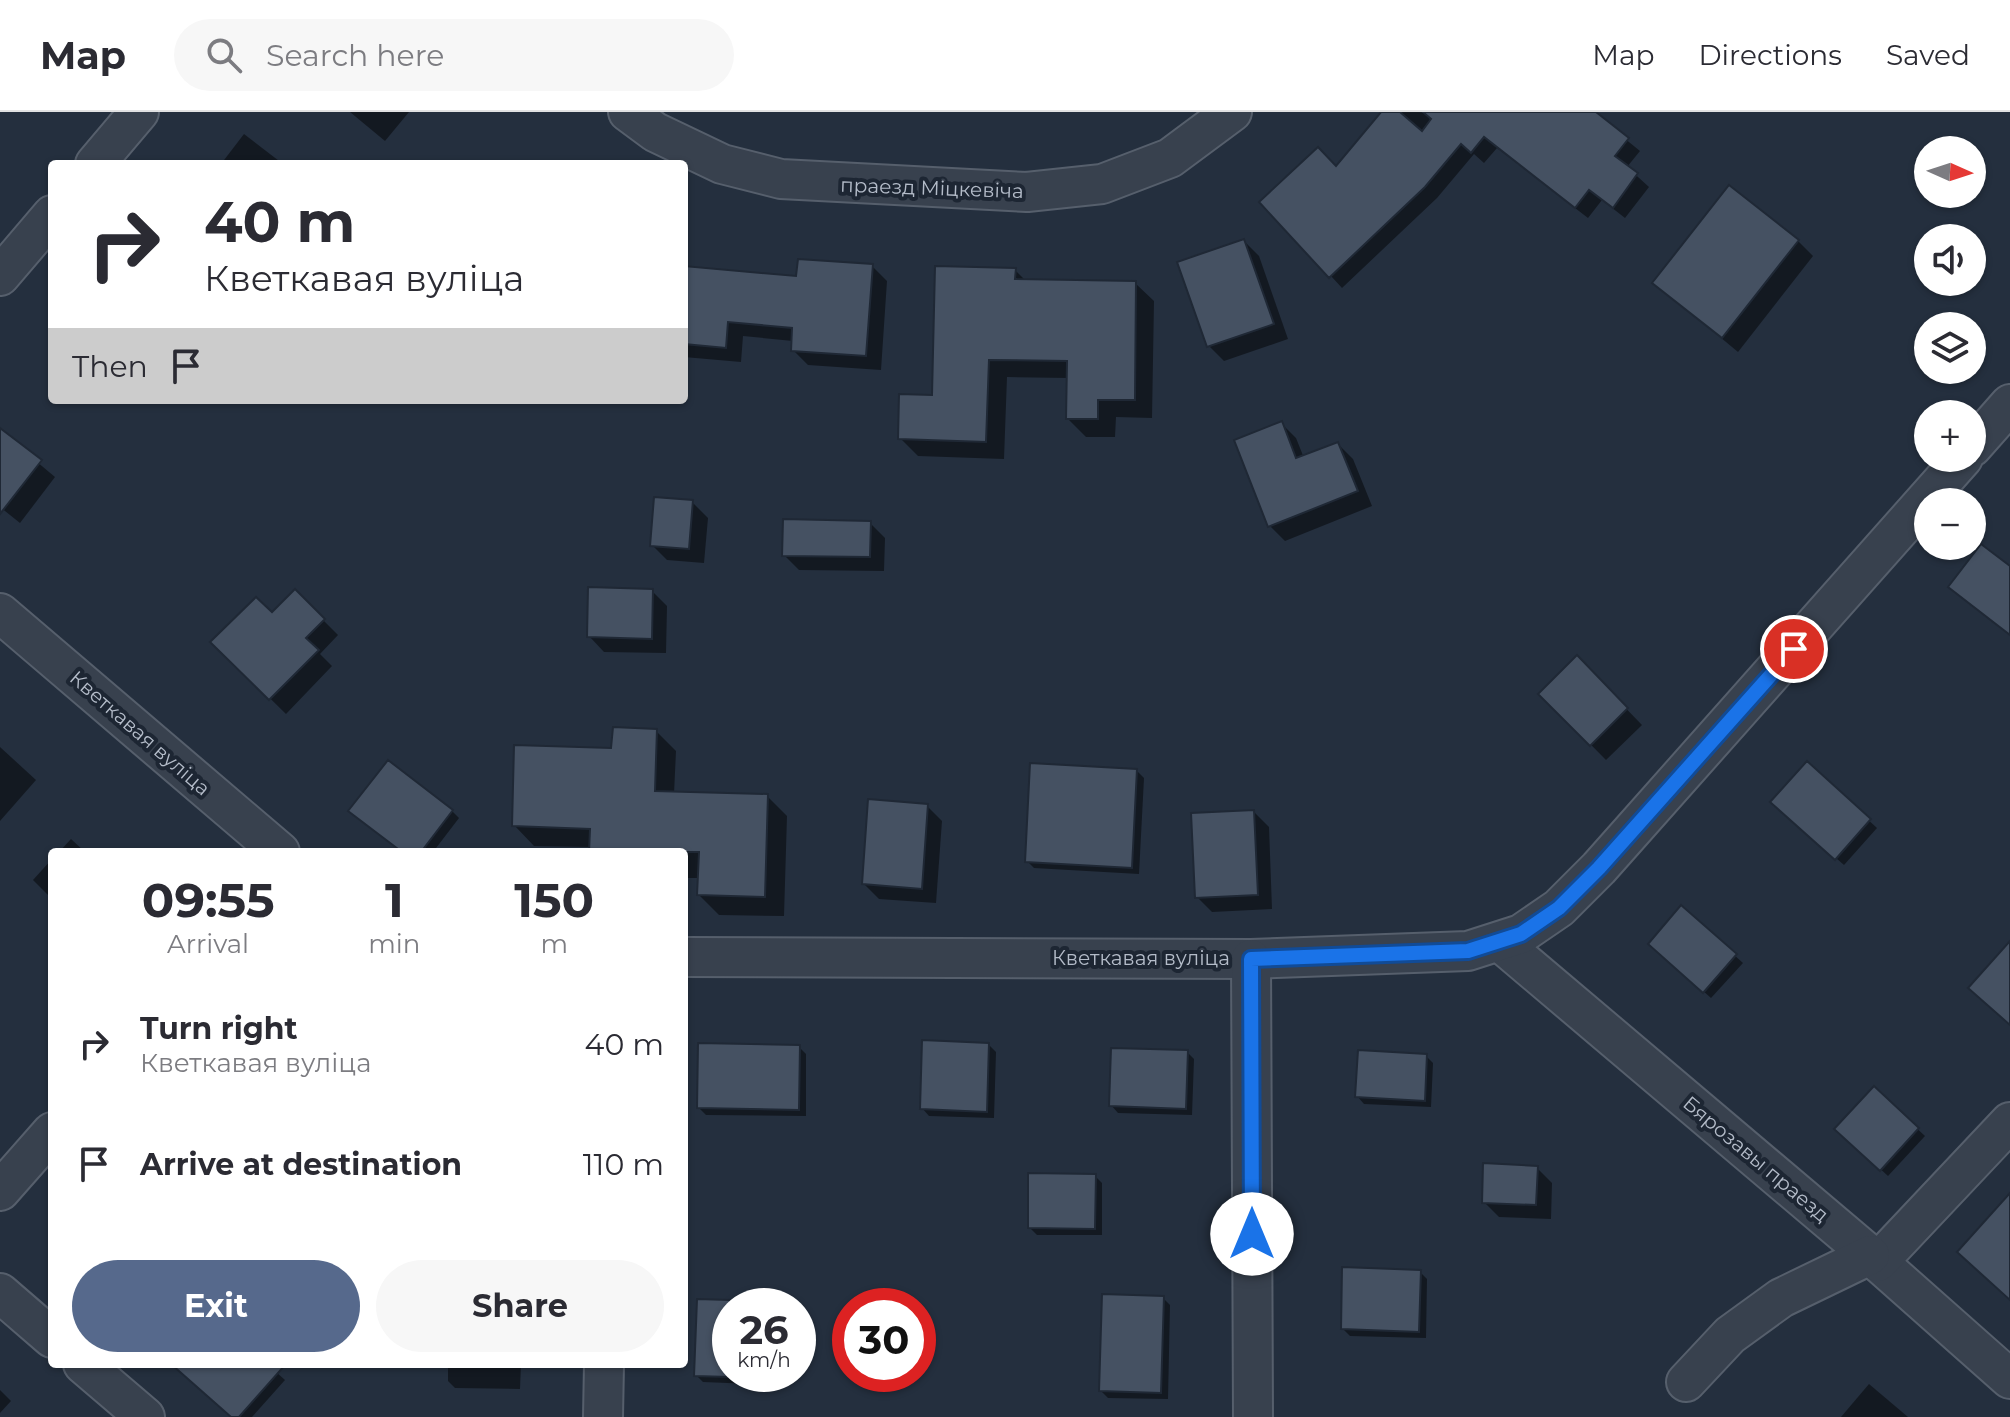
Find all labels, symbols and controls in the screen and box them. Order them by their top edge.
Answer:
search box [174,19,734,91]
text: Map [40,32,126,79]
icon: search [202,33,246,77]
text: Search here [266,37,444,74]
text: Map [1592,38,1654,72]
text: Directions [1698,38,1842,72]
text: Saved [1886,38,1970,72]
north arrow [1914,136,1986,208]
map controls [1914,136,1986,560]
street label: праезд Міцкевіча [840,173,1024,203]
text: 40 m [204,188,355,256]
icon: right [72,192,176,296]
button: sound [1914,224,1986,296]
text: Кветкавая вуліца [204,256,524,300]
button: layers [1914,312,1986,384]
icon: arrive [164,344,208,388]
text: Then [72,348,148,385]
button: + [1914,400,1986,472]
button: − [1914,488,1986,560]
pin [1760,615,1828,683]
icon: arrive [1772,627,1816,671]
street label: Кветкавая вуліца [65,666,215,800]
text: 09:55 [142,871,274,929]
text: 1 [385,871,404,929]
text: 150 [514,871,594,929]
text: Arrival [167,928,249,960]
text: min [368,928,420,960]
text: m [540,928,568,960]
street label: Кветкавая вуліца [1052,946,1230,970]
text: Turn right [140,1010,297,1047]
icon: right [72,1022,116,1066]
text: 40 m [585,1026,664,1063]
text: Кветкавая вуліца [140,1047,371,1079]
street label: Бярозавы праезд [1678,1091,1834,1227]
icon: arrive [72,1142,116,1186]
text: Arrive at destination [140,1146,462,1183]
text: 110 m [583,1146,664,1183]
position arrow [1210,1192,1294,1276]
button: Exit [72,1260,360,1352]
button: Share [376,1260,664,1352]
speed limit sign: 30 [832,1288,936,1392]
text: 26 [739,1305,789,1354]
text: km/h [737,1348,791,1372]

